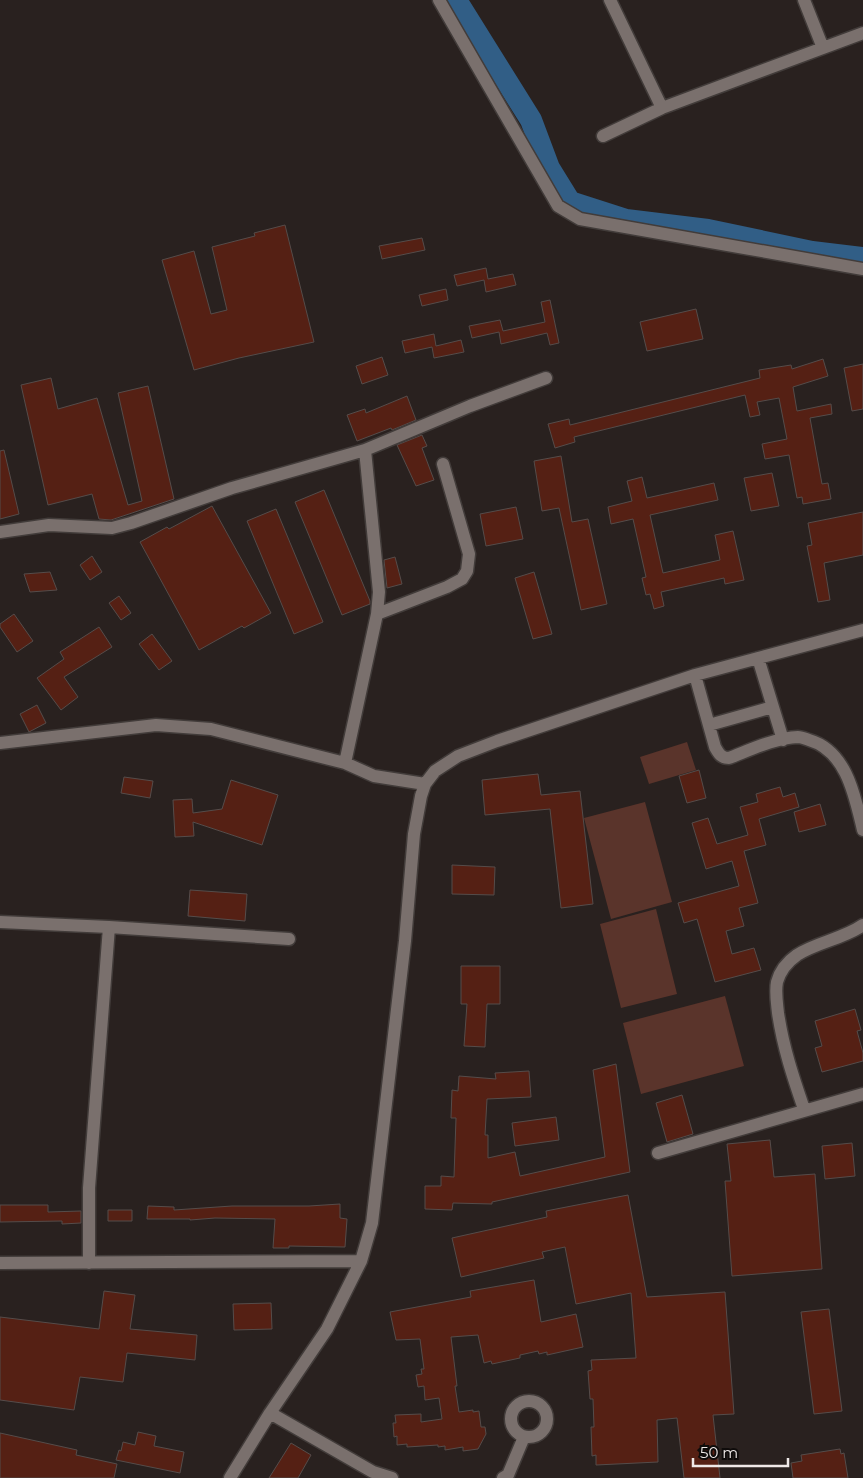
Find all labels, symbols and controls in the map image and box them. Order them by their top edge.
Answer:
scale bar [693,1436,788,1468]
text: 50 m [700,1443,738,1462]

